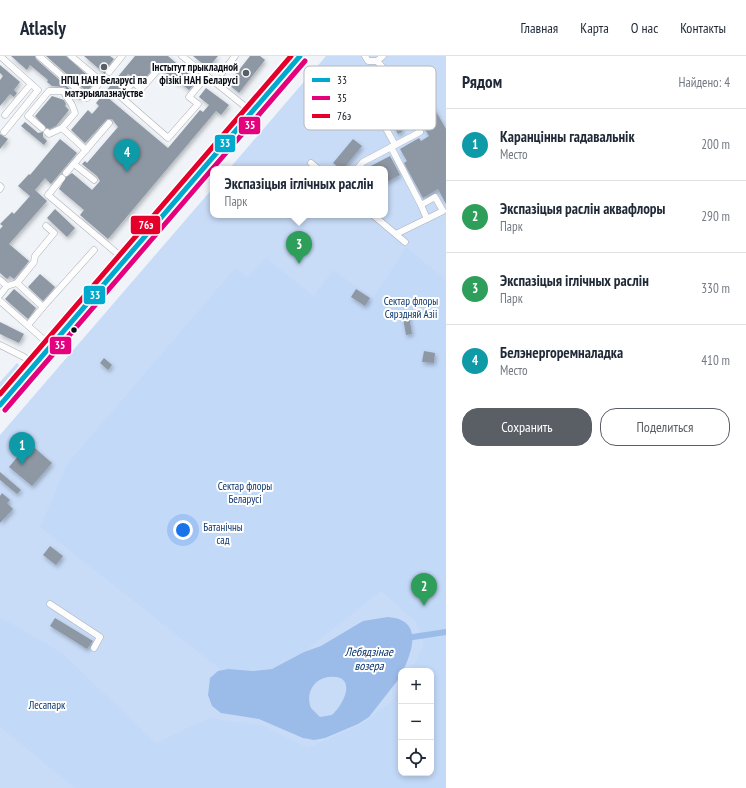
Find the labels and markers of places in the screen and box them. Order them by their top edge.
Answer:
place label: Інстытут прыкладной фізікі НАН Беларусі [152,60,239,87]
marker: НПЦ НАН Беларусі па матэрыялазнаўстве [99,62,109,72]
marker: Інстытут прыкладной фізікі НАН Беларусі [241,68,251,78]
place label: НПЦ НАН Беларусі па матэрыялазнаўстве [61,73,147,100]
pin: 4 [114,139,140,172]
pin: 3 [286,231,312,264]
unlabelled marker [69,325,79,335]
pin: 1 [9,432,35,465]
pin: 2 [411,573,437,606]

